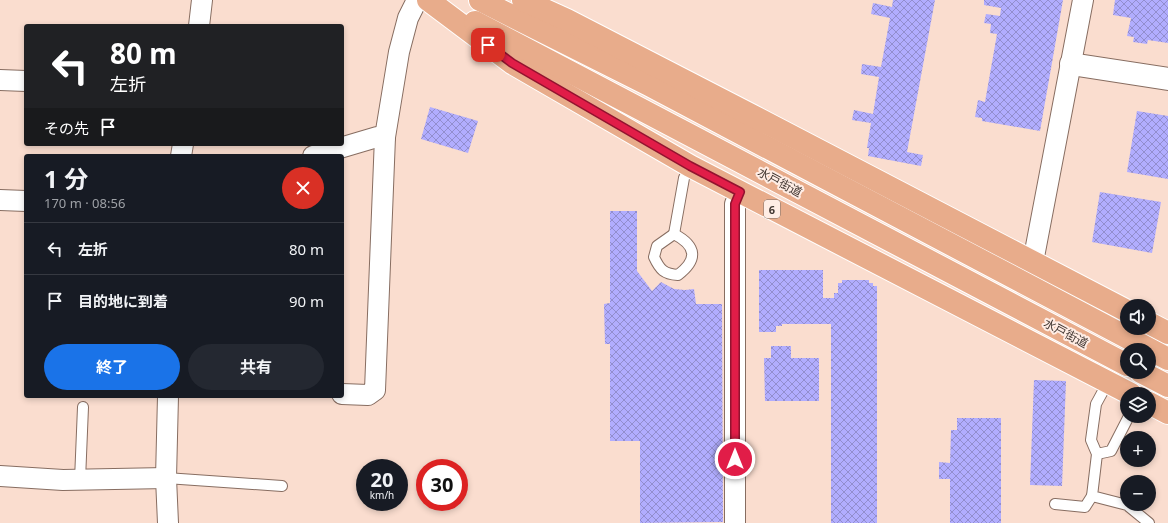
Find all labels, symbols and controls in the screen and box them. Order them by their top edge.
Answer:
pin [471,28,505,62]
text: 80 m [110,34,177,72]
icon: arrive [477,34,499,56]
icon: left [44,40,96,92]
text: 左折 [110,72,146,96]
icon: arrive [97,116,119,138]
text: その先 [44,118,89,138]
text: 1 分 [44,162,88,195]
street label: 水戸街道 [755,163,805,201]
button: close [282,167,324,209]
text: 170 m · 08:56 [44,194,125,212]
road number: 6 [764,200,780,218]
icon: left [44,238,66,260]
text: 左折 [78,239,108,259]
text: 80 m [289,239,324,259]
icon: arrive [44,290,66,312]
text: 目的地に到着 [78,291,168,311]
text: 90 m [289,291,324,311]
map controls [1120,299,1156,511]
button: sound [1120,299,1156,335]
street label: 水戸街道 [1041,314,1091,352]
button: search [1120,343,1156,379]
button: 終了 [44,344,180,390]
button: 共有 [188,344,324,390]
button: layers [1120,387,1156,423]
button: + [1120,431,1156,467]
position arrow [714,438,756,480]
speed limit sign: 30 [416,459,468,511]
text: 20 [371,466,393,493]
button: − [1120,475,1156,511]
text: km/h [370,488,394,502]

